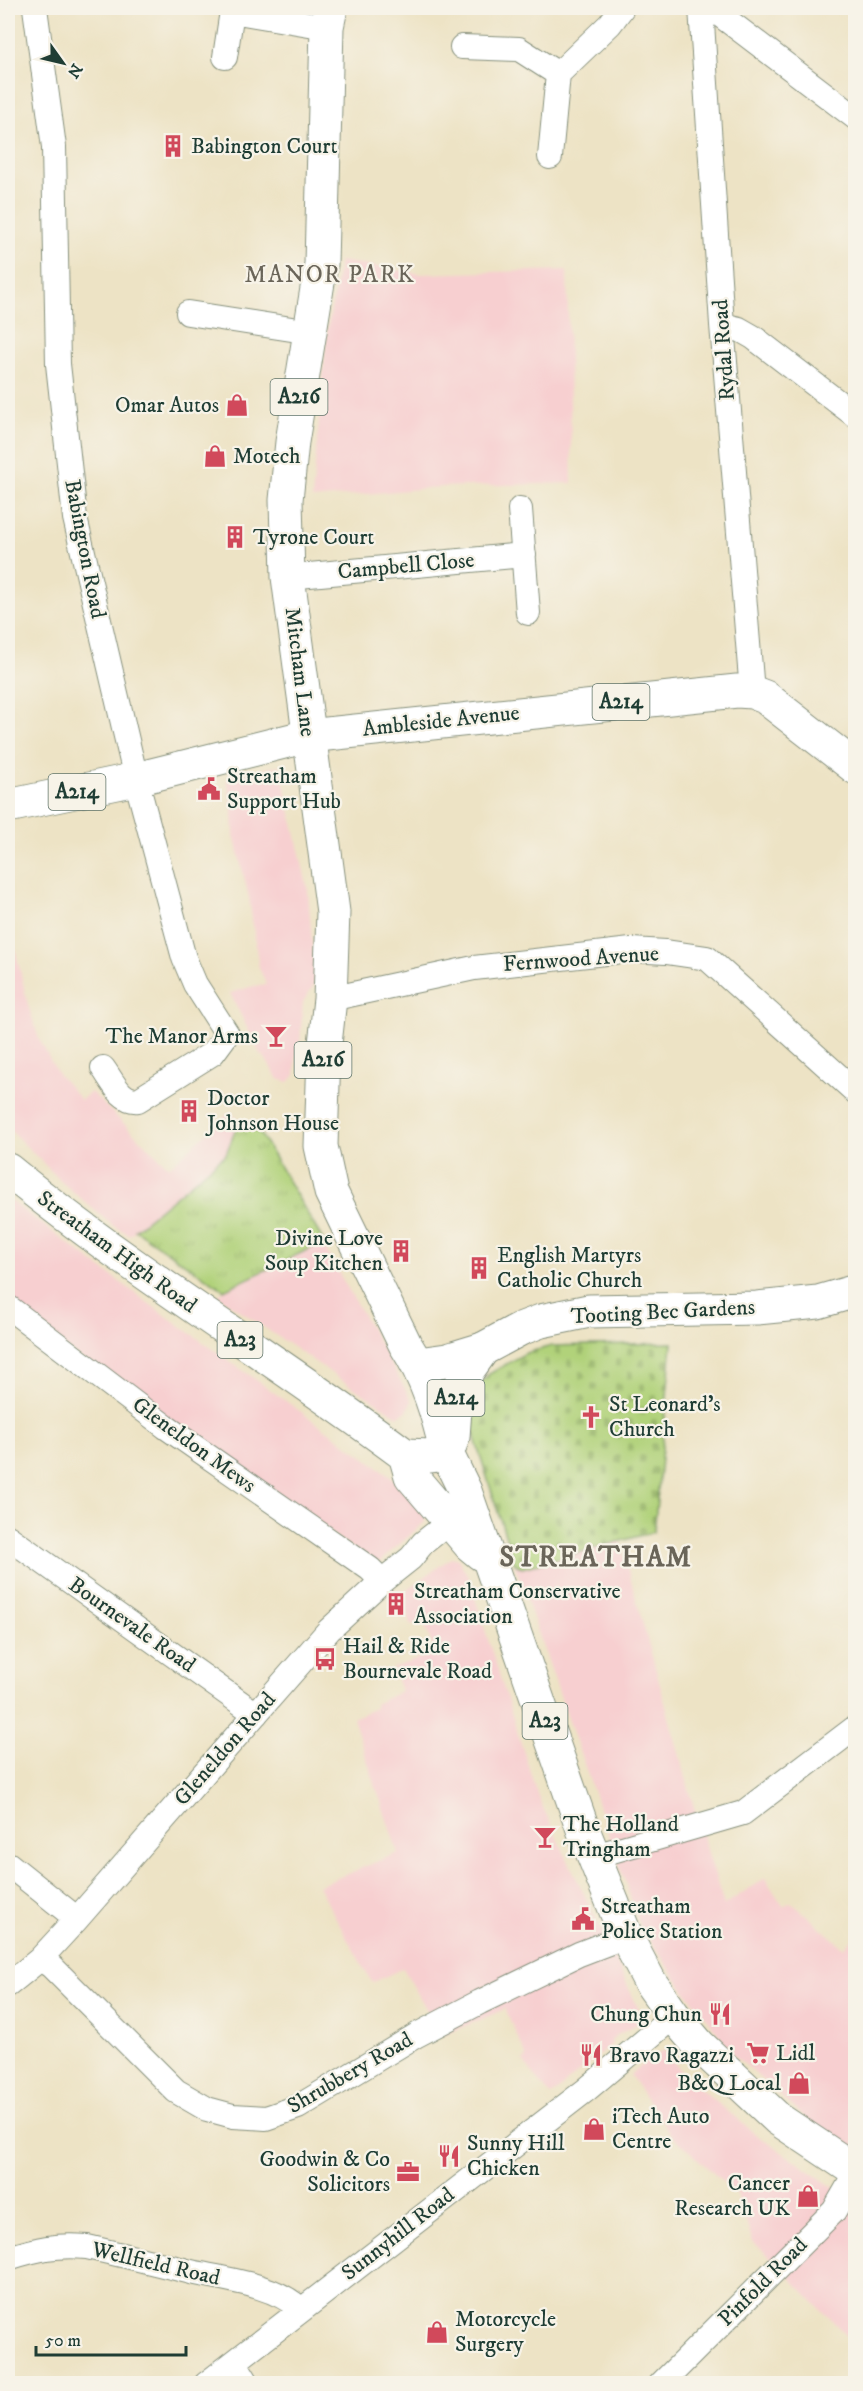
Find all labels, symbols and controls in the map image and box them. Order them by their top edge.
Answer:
north arrow [33,33,93,93]
text: N [63,60,87,82]
building icon: Babington Court [160,133,186,159]
place label: Babington Court [191,133,338,160]
district label: MANOR PARK [245,260,415,290]
street label: Rydal Road [707,298,741,402]
road number: A216 [270,379,328,415]
place label: Omar Autos [115,392,219,419]
shop icon: Omar Autos [224,392,250,418]
shop icon: Motech [202,443,228,469]
place label: Motech [233,443,301,470]
street label: Babington Road [58,477,112,621]
building icon: Tyrone Court [222,524,248,550]
place label: Tyrone Court [253,524,374,551]
street label: Campbell Close [336,547,476,585]
street label: Mitcham Lane [279,606,321,738]
road number: A214 [592,684,650,720]
street label: Ambleside Avenue [361,699,521,743]
place label: Streatham Support Hub [227,763,341,815]
road number: A214 [48,774,106,810]
public building icon: Streatham Support Hub [196,776,222,802]
street label: Fernwood Avenue [502,940,660,978]
place label: The Manor Arms [106,1023,258,1050]
bar icon: The Manor Arms [263,1023,289,1049]
road number: A216 [294,1042,352,1078]
place label: Doctor Johnson House [205,1085,339,1137]
building icon: Doctor Johnson House [176,1098,202,1124]
street label: Streatham High Road [32,1185,202,1319]
place label: Divine Love Soup Kitchen [265,1225,384,1277]
building icon: Divine Love Soup Kitchen [388,1238,414,1264]
place label: English Martyrs Catholic Church [497,1242,643,1294]
building icon: English Martyrs Catholic Church [466,1255,492,1281]
street label: Tooting Bec Gardens [570,1294,756,1330]
road number: A23 [218,1322,262,1358]
road number: A214 [428,1380,484,1416]
street label: Gleneldon Mews [127,1391,261,1499]
place label: St Leonard's Church [609,1391,721,1443]
church icon: St Leonard's Church [578,1404,604,1430]
district label: STREATHAM [499,1540,693,1575]
street label: Bournevale Road [63,1571,201,1679]
place label: Streatham Conservative Association [414,1578,621,1630]
building icon: Streatham Conservative Association [383,1591,409,1617]
place label: Hail & Ride Bournevale Road [343,1633,492,1685]
bus stop icon: Hail & Ride Bournevale Road [312,1646,338,1672]
street label: Gleneldon Road [168,1687,282,1811]
road number: A23 [522,1703,568,1739]
place label: The Holland Tringham [563,1811,679,1863]
bar icon: The Holland Tringham [532,1824,558,1850]
place label: Streatham Police Station [601,1893,723,1945]
public building icon: Streatham Police Station [570,1906,596,1932]
place label: Chung Chun [590,2001,702,2028]
restaurant icon: Chung Chun [707,2001,733,2027]
street label: Shrubbery Road [282,2026,418,2120]
supermarket icon: Lidl [745,2040,771,2066]
place label: Lidl [776,2040,816,2067]
restaurant icon: Bravo Ragazzi [578,2042,604,2068]
place label: Bravo Ragazzi [609,2042,734,2069]
place label: B&Q Local [677,2070,781,2097]
shop icon: B&Q Local [786,2070,812,2096]
place label: iTech Auto Centre [612,2103,709,2155]
shop icon: iTech Auto Centre [581,2116,607,2142]
place label: Sunny Hill Chicken [467,2130,565,2182]
restaurant icon: Sunny Hill Chicken [436,2143,462,2169]
place label: Goodwin & Co Solicitors [259,2146,390,2198]
office icon: Goodwin & Co Solicitors [395,2159,421,2185]
place label: Cancer Research UK [674,2170,791,2222]
street label: Sunnyhill Road [336,2181,460,2286]
shop icon: Cancer Research UK [795,2183,821,2209]
street label: Pinfold Road [713,2232,813,2332]
street label: Wellfield Road [88,2236,223,2292]
place label: Motorcycle Surgery [455,2306,556,2358]
scale bar [36,2319,186,2357]
shop icon: Motorcycle Surgery [424,2319,450,2345]
text: 50 m [45,2330,81,2352]

